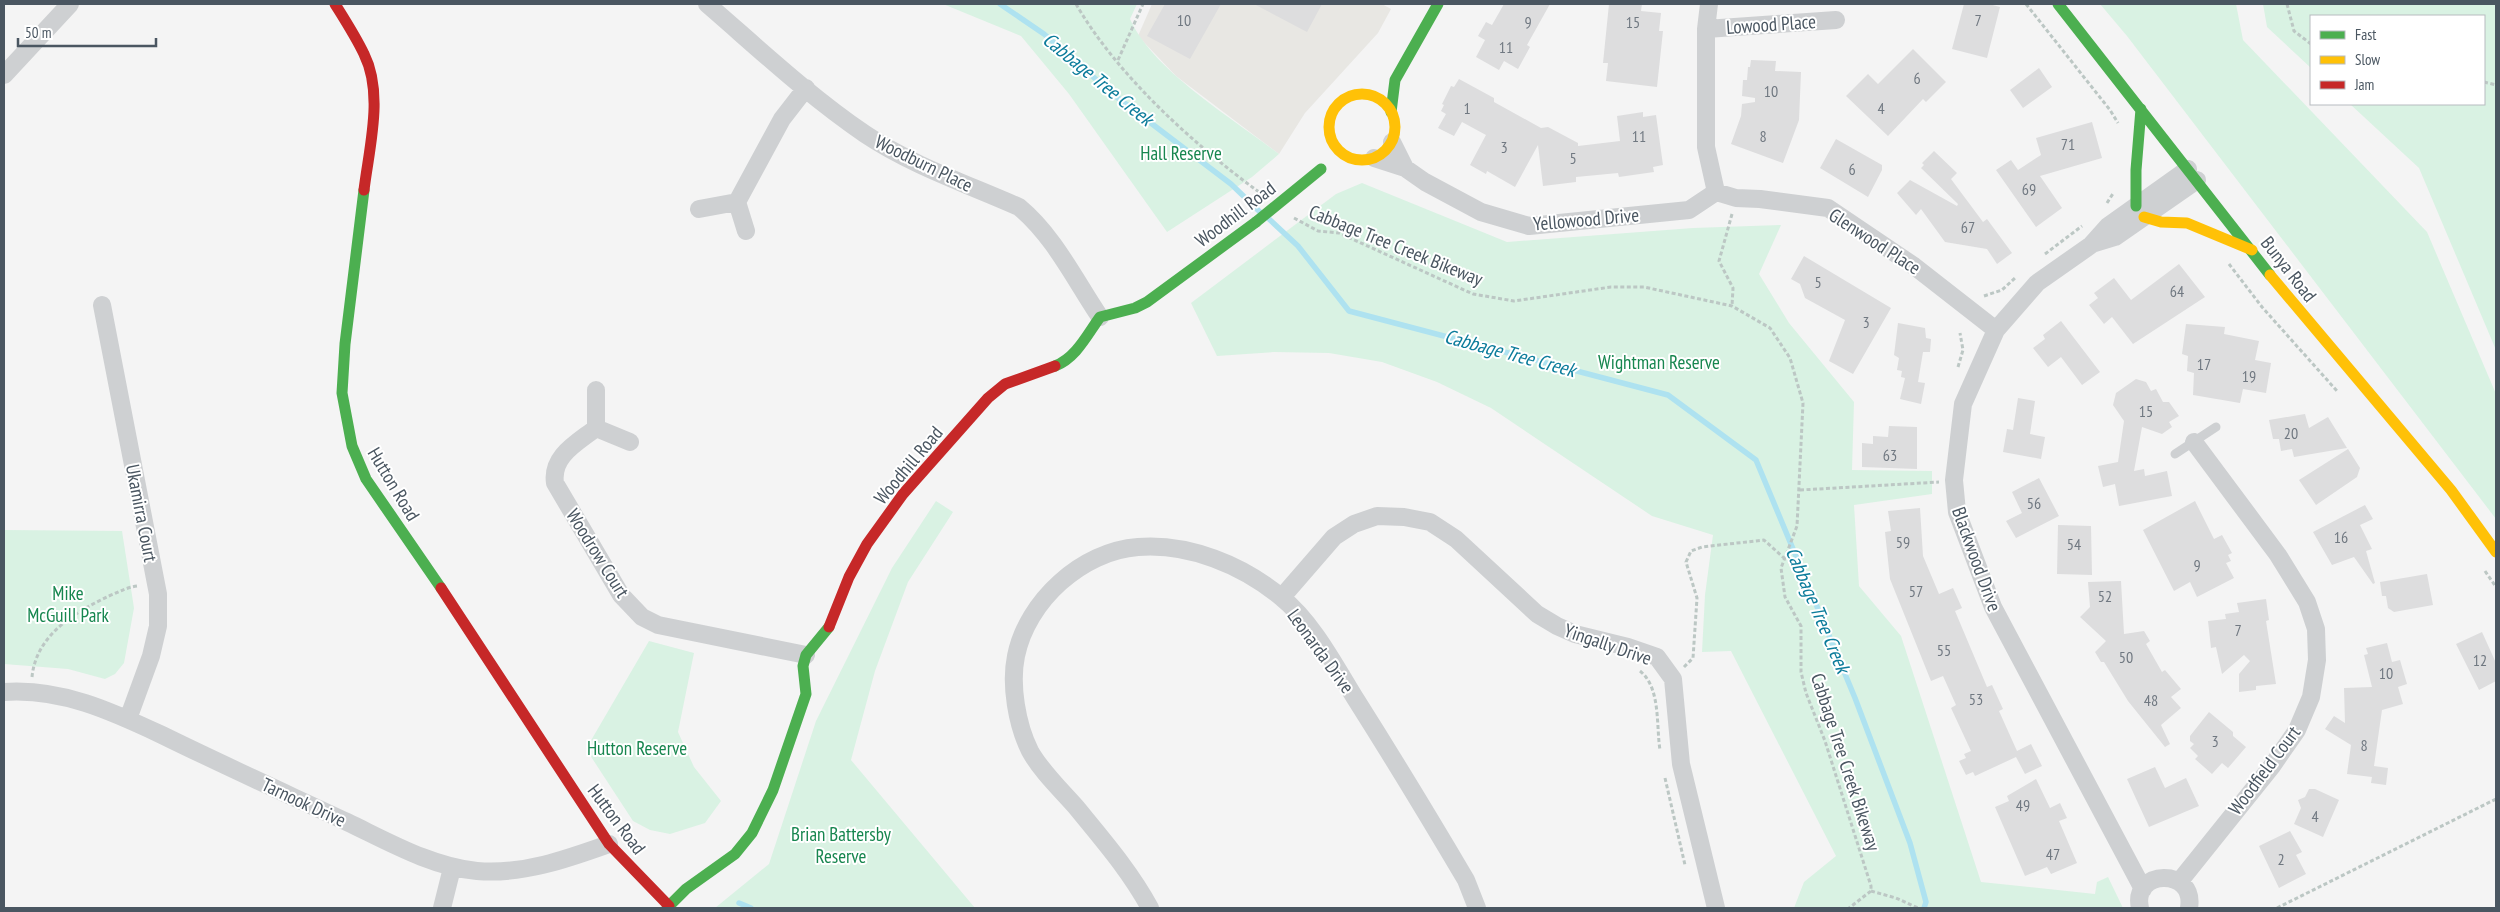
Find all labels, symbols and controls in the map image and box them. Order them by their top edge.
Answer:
street label: Lowood Place [1725,9,1817,39]
house number: 10 [1177,10,1191,30]
house number: 7 [1974,10,1982,30]
house number: 9 [1524,12,1532,32]
house number: 15 [1626,12,1640,32]
scale bar [18,15,155,47]
legend [2310,15,2485,105]
text: 50 m [25,23,51,42]
text: Fast [2355,25,2376,44]
water label: Cabbage Tree Creek [1037,27,1160,133]
house number: 11 [1499,37,1513,57]
text: Slow [2355,50,2380,69]
house number: 6 [1913,68,1921,88]
text: Jam [2354,75,2374,94]
house number: 10 [1764,81,1778,101]
house number: 1 [1463,98,1471,118]
house number: 4 [1877,98,1885,118]
house number: 11 [1632,126,1646,146]
house number: 8 [1759,126,1767,146]
street label: Woodburn Place [871,129,977,197]
house number: 71 [2061,134,2075,154]
house number: 3 [1500,137,1508,157]
park label: Hall Reserve [1140,141,1222,165]
house number: 5 [1569,148,1577,168]
house number: 6 [1848,159,1856,179]
street label: Woodhill Road [1190,176,1280,252]
house number: 69 [2022,179,2036,199]
street label: Cabbage Tree Creek Bikeway [1306,199,1487,291]
street label: Yellowood Drive [1532,202,1640,236]
street label: Glenwood Place [1825,202,1926,280]
house number: 67 [1961,217,1975,237]
street label: Bunya Road [2256,231,2322,307]
house number: 5 [1814,272,1822,292]
house number: 64 [2170,281,2184,301]
house number: 3 [1862,312,1870,332]
water label: Cabbage Tree Creek [1442,323,1581,384]
park label: Wightman Reserve [1598,350,1720,374]
house number: 17 [2197,354,2211,374]
house number: 19 [2242,366,2256,386]
house number: 15 [2139,401,2153,421]
street label: Woodhill Road [868,421,948,509]
house number: 20 [2284,423,2298,443]
street label: Hutton Road [363,443,425,525]
house number: 63 [1883,445,1897,465]
street label: Ukamirra Court [121,462,163,565]
house number: 56 [2027,493,2041,513]
street label: Woodrow Court [561,504,635,603]
street label: Blackwood Drive [1947,504,2007,615]
house number: 16 [2334,527,2348,547]
house number: 59 [1896,532,1910,552]
house number: 54 [2067,534,2081,554]
water label: Cabbage Tree Creek [1780,543,1857,679]
house number: 9 [2193,555,2201,575]
park label: Mike McGuill Park [27,581,109,627]
house number: 57 [1909,581,1923,601]
house number: 52 [2098,586,2112,606]
street label: Leonarda Drive [1282,604,1360,698]
street label: Yingally Drive [1561,618,1655,670]
house number: 7 [2234,620,2242,640]
house number: 55 [1937,640,1951,660]
house number: 50 [2119,647,2133,667]
house number: 12 [2473,650,2487,670]
house number: 10 [2379,663,2393,683]
street label: Cabbage Tree Creek Bikeway [1806,670,1886,855]
house number: 53 [1969,689,1983,709]
house number: 48 [2144,690,2158,710]
street label: Woodfield Court [2223,720,2306,819]
house number: 3 [2211,731,2219,751]
house number: 8 [2360,735,2368,755]
park label: Hutton Reserve [587,736,687,760]
street label: Tarnook Drive [258,772,350,832]
street label: Hutton Road [583,779,651,859]
house number: 49 [2016,795,2030,815]
house number: 4 [2311,806,2319,826]
park label: Brian Battersby Reserve [791,822,892,868]
house number: 47 [2046,844,2060,864]
house number: 2 [2277,849,2285,869]

